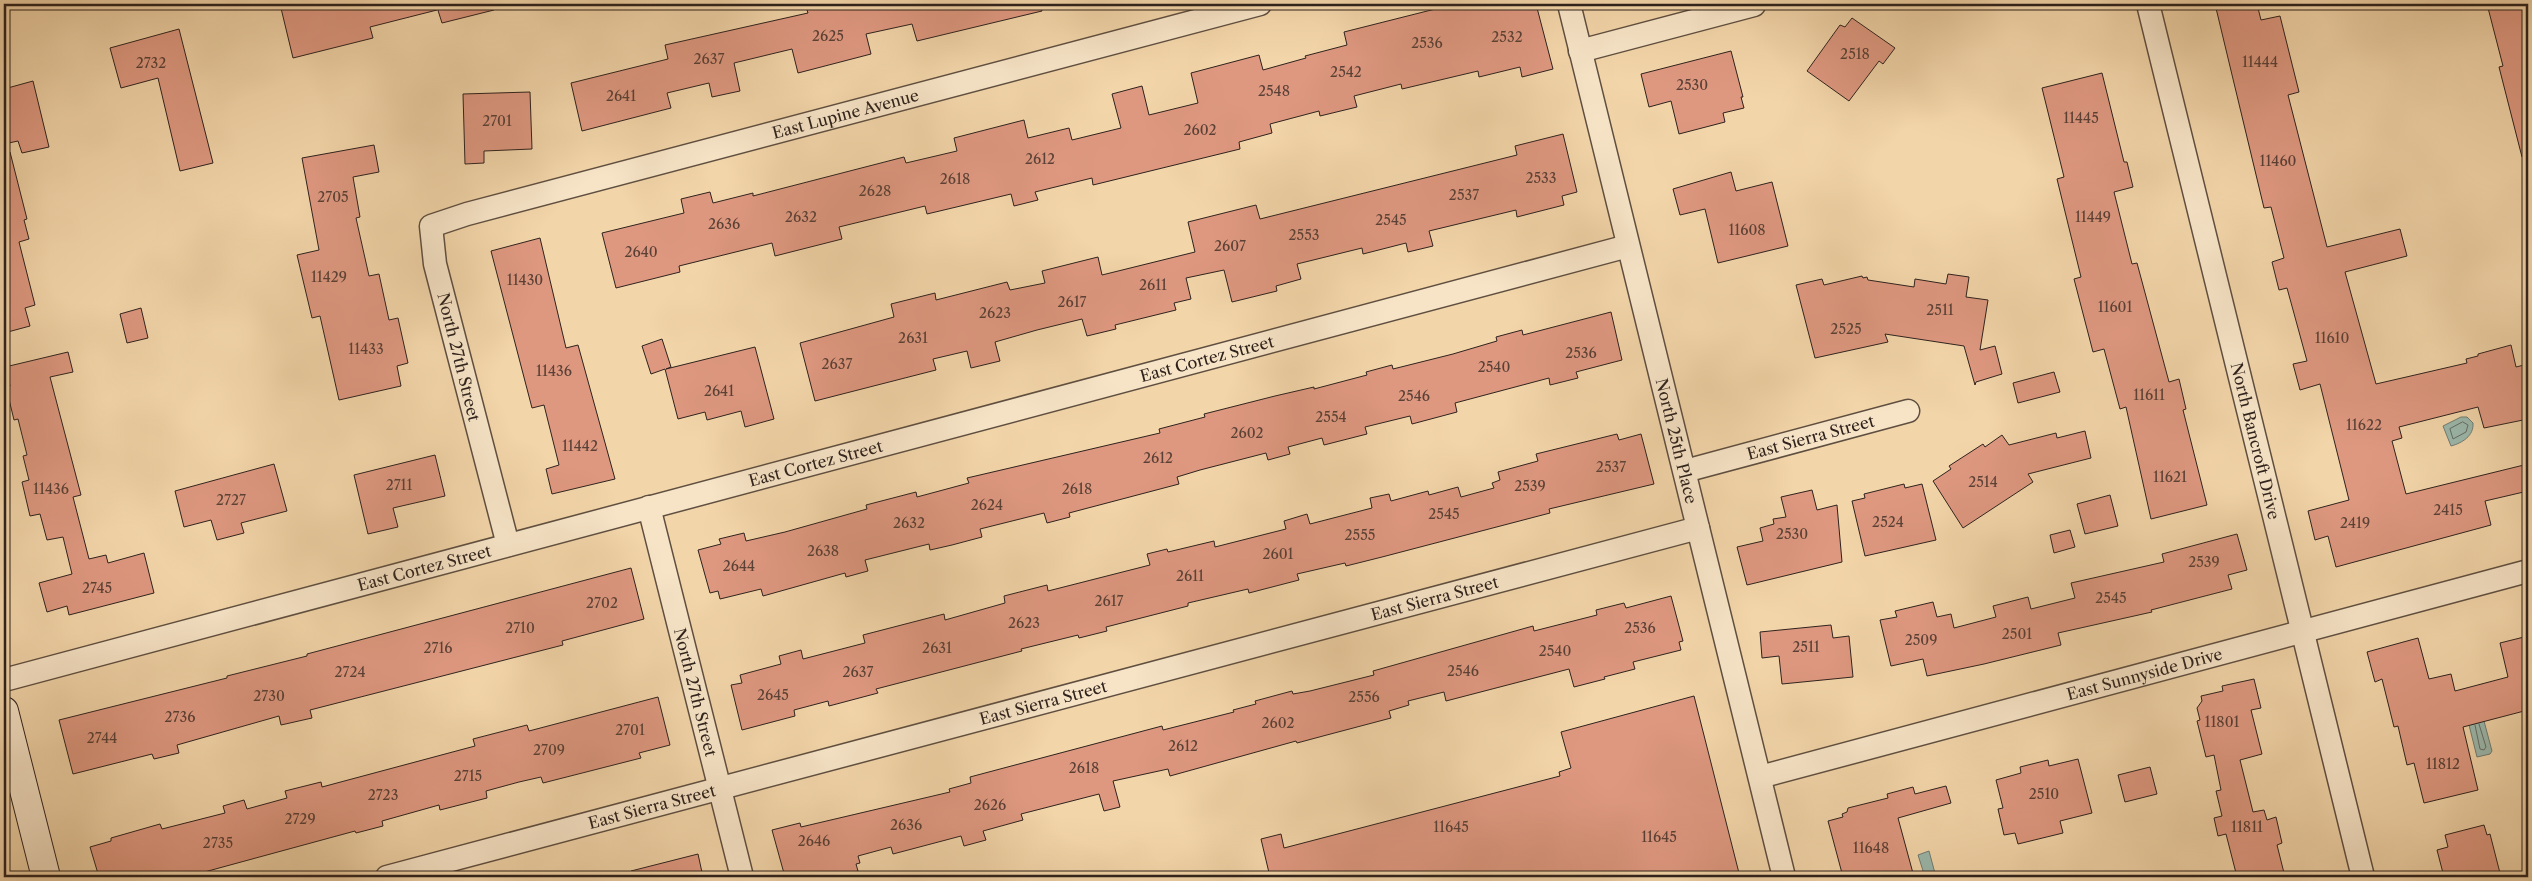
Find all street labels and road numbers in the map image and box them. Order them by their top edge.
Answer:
street label: East Lupine Avenue [770,85,921,143]
street label: North 27th Street [433,291,485,424]
street label: East Cortez Street [1138,331,1276,386]
street label: North Bancroft Drive [2227,361,2285,521]
street label: North 25th Place [1652,376,1702,506]
street label: East Sierra Street [1745,410,1877,464]
street label: East Cortez Street [746,436,885,491]
street label: East Cortez Street [355,540,494,595]
street label: East Sierra Street [1369,572,1501,625]
street label: North 27th Street [670,626,721,759]
street label: East Sunnyside Drive [2064,643,2225,704]
street label: East Sierra Street [977,676,1109,729]
street label: East Sierra Street [586,780,718,833]

